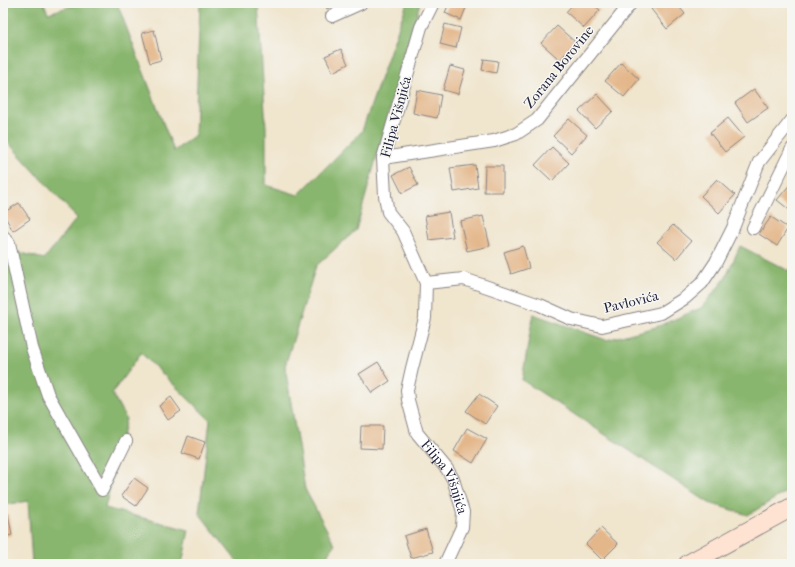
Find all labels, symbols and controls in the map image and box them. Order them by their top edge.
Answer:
street label: Zorana Borovine [520,22,598,112]
street label: Filipa Višnjića [377,74,415,160]
street label: Pavlovića [602,287,661,317]
street label: Filipa Višnjića [418,436,472,517]

